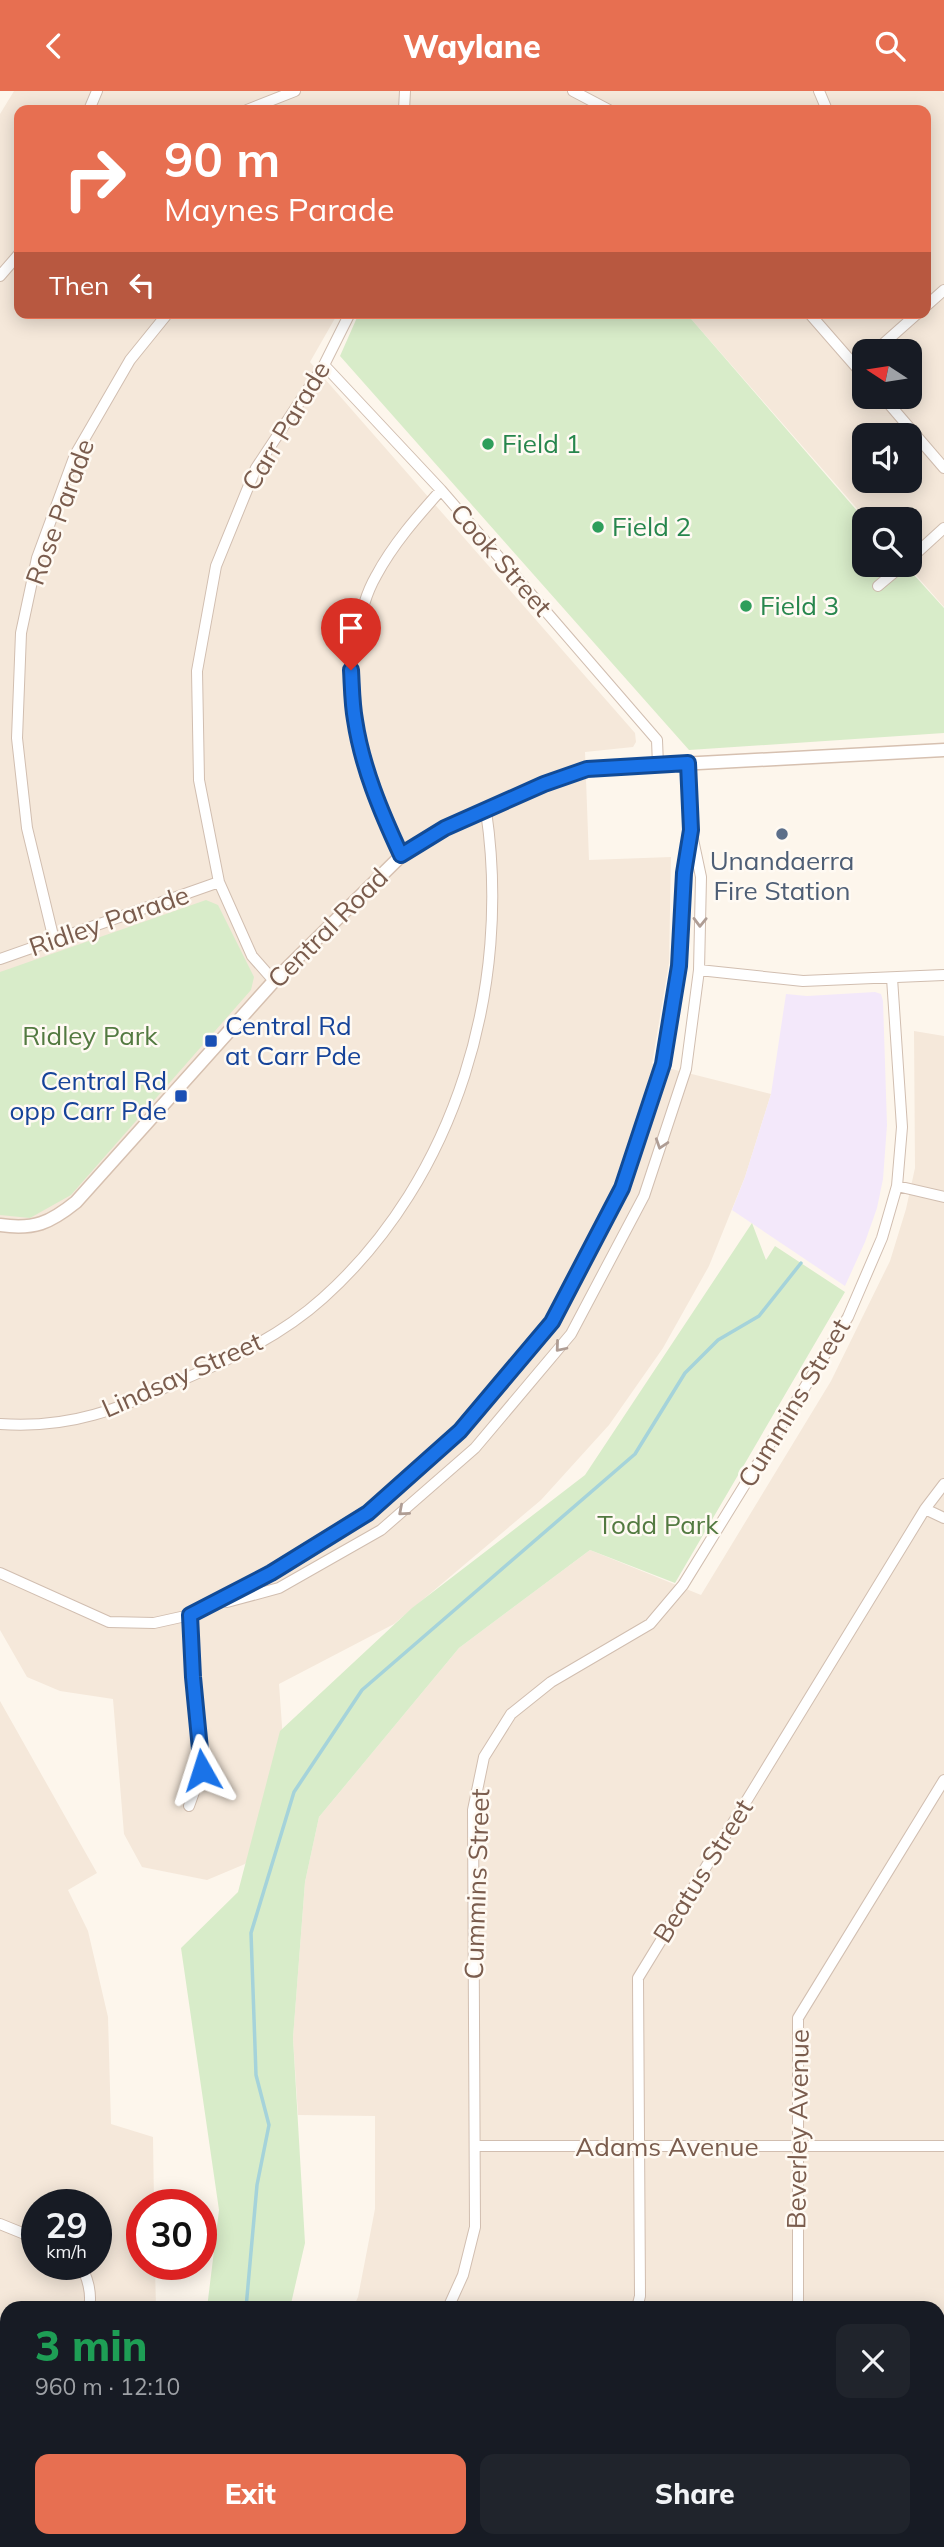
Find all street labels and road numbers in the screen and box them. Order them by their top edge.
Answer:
street label: Carr Parade [234,355,337,496]
street label: Rose Parade [18,434,101,589]
street label: Cook Street [443,497,559,623]
street label: Central Road [260,860,395,995]
street label: Ridley Parade [24,878,193,963]
street label: Cummins Street [730,1312,857,1493]
street label: Lindsay Street [96,1324,267,1425]
street label: Cummins Street [457,1788,496,1980]
street label: Beatus Street [645,1793,760,1949]
street label: Beverley Avenue [779,2029,816,2229]
street label: Adams Avenue [575,2130,759,2163]

